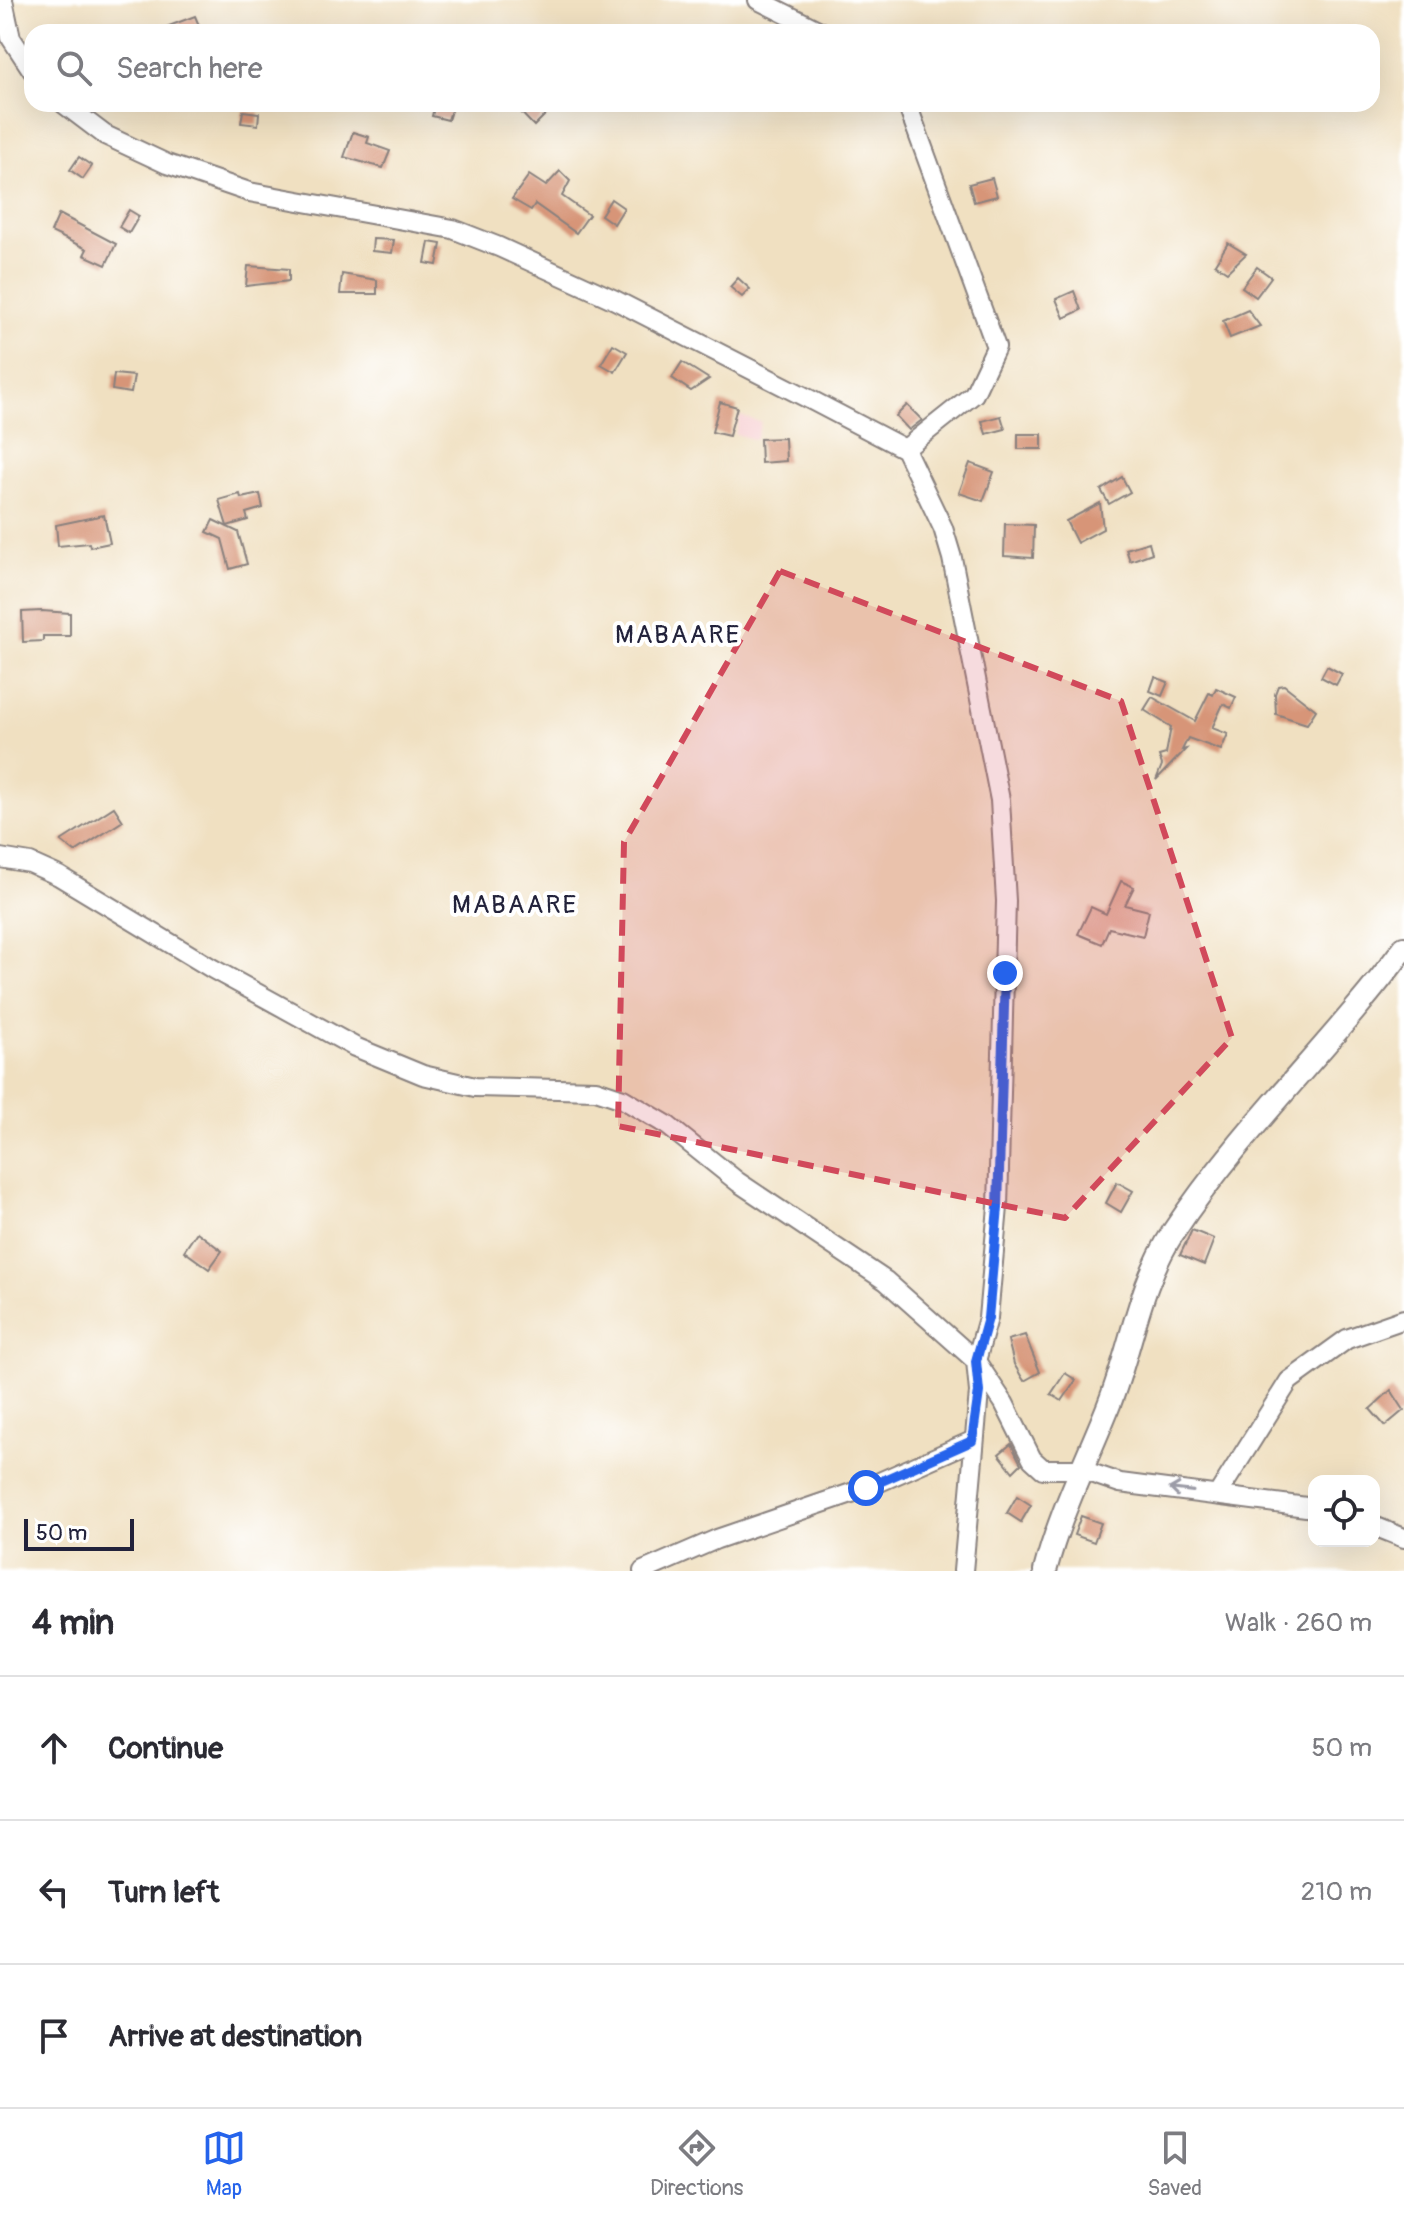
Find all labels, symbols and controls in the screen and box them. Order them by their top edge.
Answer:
search box [24,24,1380,112]
icon: search [52,46,96,90]
text: Search here [116,50,263,87]
district label: MABAARE [615,619,741,651]
district label: MABAARE [452,889,578,921]
route end [987,955,1023,991]
route start [848,1470,884,1506]
map controls [1308,1475,1380,1547]
button: locate [1308,1475,1380,1547]
one-way arrow [1169,1482,1194,1497]
scale bar [24,1515,134,1551]
text: 50 m [36,1519,87,1547]
text: 4 min [32,1602,114,1645]
text: Walk · 260 m [1225,1607,1372,1639]
icon: ahead [32,1726,76,1770]
text: Continue [108,1730,223,1767]
text: 50 m [1311,1732,1372,1764]
icon: left [32,1870,76,1914]
text: Turn left [108,1874,219,1911]
text: 210 m [1301,1876,1372,1908]
icon: arrive [32,2014,76,2058]
text: Arrive at destination [108,2018,362,2055]
tab: Map [202,2126,246,2202]
tab: Directions [650,2126,743,2202]
tab: Saved [1147,2126,1202,2202]

